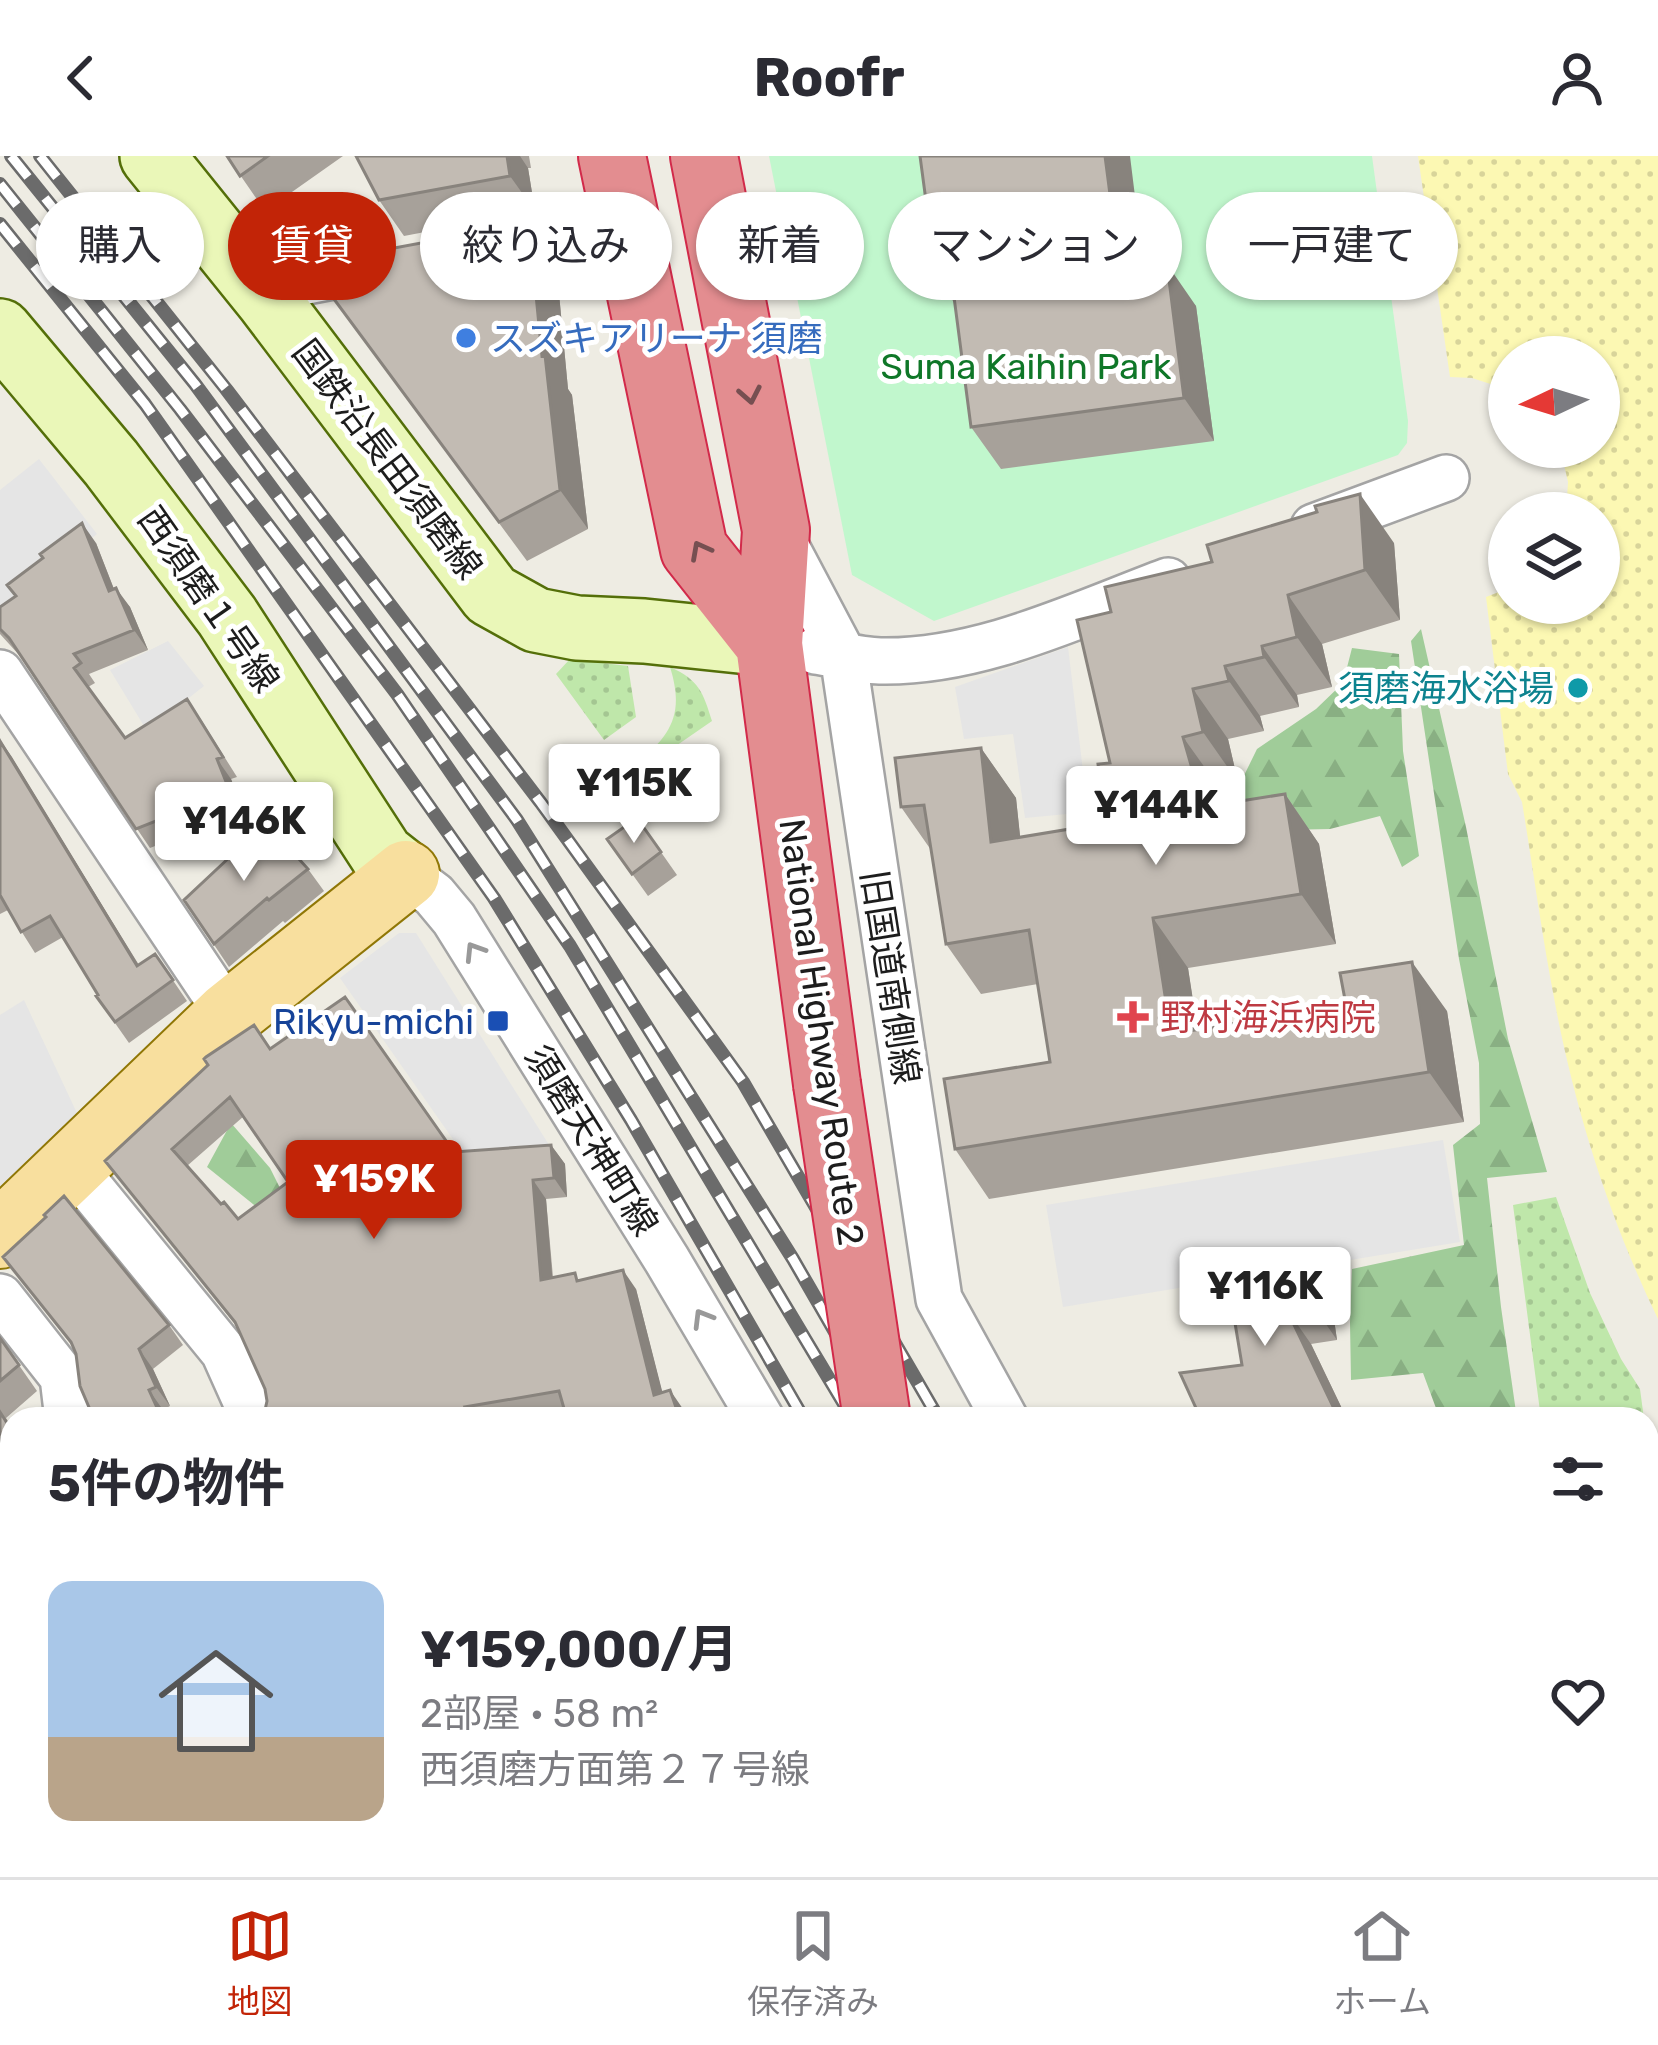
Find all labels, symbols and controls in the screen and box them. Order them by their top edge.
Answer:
icon: back [48,45,114,111]
icon: person [1544,45,1610,111]
text: Roofr [753,46,905,110]
chip: 購入 [36,192,204,300]
chip: 賃貸 [228,192,396,300]
chip: 絞り込み [420,192,672,300]
chip: 新着 [696,192,864,300]
chip: マンション [888,192,1182,300]
chip: 一戸建て [1206,192,1458,300]
place label: スズキアリーナ 須磨 [490,317,823,360]
marker: スズキアリーナ 須磨 [453,325,479,351]
street label: 国鉄沿長田須磨線 [284,331,491,587]
north arrow [1488,336,1620,468]
map controls [1488,336,1620,624]
park label: Suma Kaihin Park [881,345,1172,388]
one-way arrow [736,384,762,404]
button: layers [1488,492,1620,624]
street label: 西須磨１号線 [129,498,288,700]
one-way arrow [692,541,715,563]
place label: 須磨海水浴場 [1338,667,1554,710]
marker: 須磨海水浴場 [1565,675,1591,701]
pin: ¥115K [550,744,718,846]
text: ¥115K [576,760,692,806]
pin: ¥144K [1072,766,1240,868]
pin: ¥146K [160,782,328,884]
text: ¥144K [1093,782,1219,828]
text: ¥146K [182,798,306,844]
street label: National Highway Route 2 [770,816,873,1248]
street label: 旧国道南側線 [852,867,929,1087]
one-way arrow [466,942,488,964]
place label: 野村海浜病院 [1160,996,1376,1039]
place label: Rikyu-michi [273,1000,474,1043]
marker: 野村海浜病院 [1117,1001,1149,1033]
marker: Rikyu-michi [485,1008,511,1034]
street label: 須磨天神町線 [516,1037,667,1243]
pin: ¥159K [290,1140,458,1242]
text: ¥159K [313,1156,435,1202]
pin: ¥116K [1181,1247,1349,1349]
text: ¥116K [1207,1263,1323,1309]
one-way arrow [694,1309,716,1331]
icon: filters [1545,1446,1611,1512]
text: 5件の物件 [48,1453,285,1514]
text: ¥159,000/月 [420,1619,738,1680]
icon: home [144,1629,288,1773]
icon: heart [1545,1668,1611,1734]
text: 2部屋 · 58 m² [420,1691,658,1737]
text: 西須磨方面第２７号線 [420,1747,810,1793]
tab: 地図 [227,1903,293,2023]
tab: 保存済み [747,1903,879,2023]
tab: ホーム [1333,1903,1431,2023]

